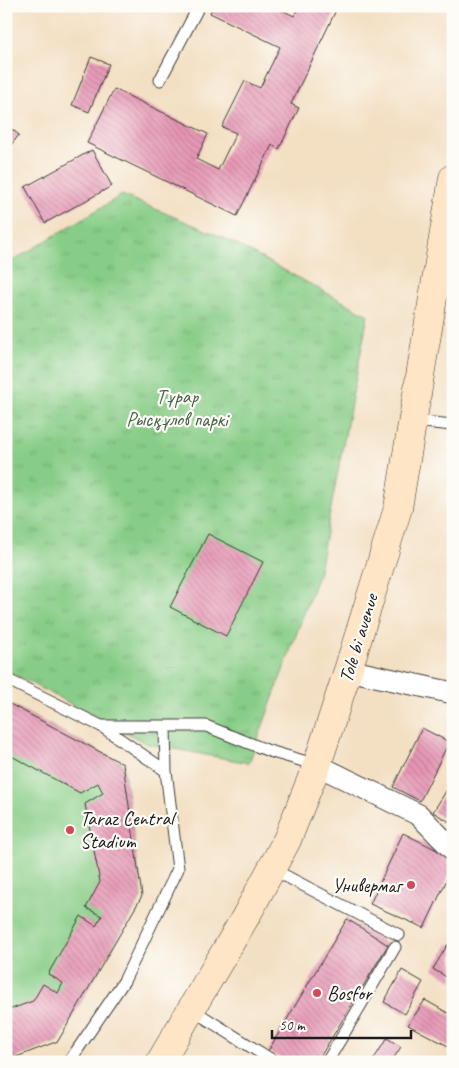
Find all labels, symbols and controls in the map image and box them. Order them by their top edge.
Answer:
park label: Тұрар Рысқұлов паркі [126,384,230,432]
street label: Tole bi avenue [333,589,384,685]
place label: Taraz Central Stadium [80,806,177,854]
marker: Taraz Central Stadium [64,824,76,836]
place label: Универмаг [332,873,404,898]
marker: Универмаг [405,879,417,891]
place label: Bosfor [327,981,373,1006]
marker: Bosfor [311,987,323,999]
scale bar [272,1008,410,1040]
text: 50 m [279,1016,306,1035]

